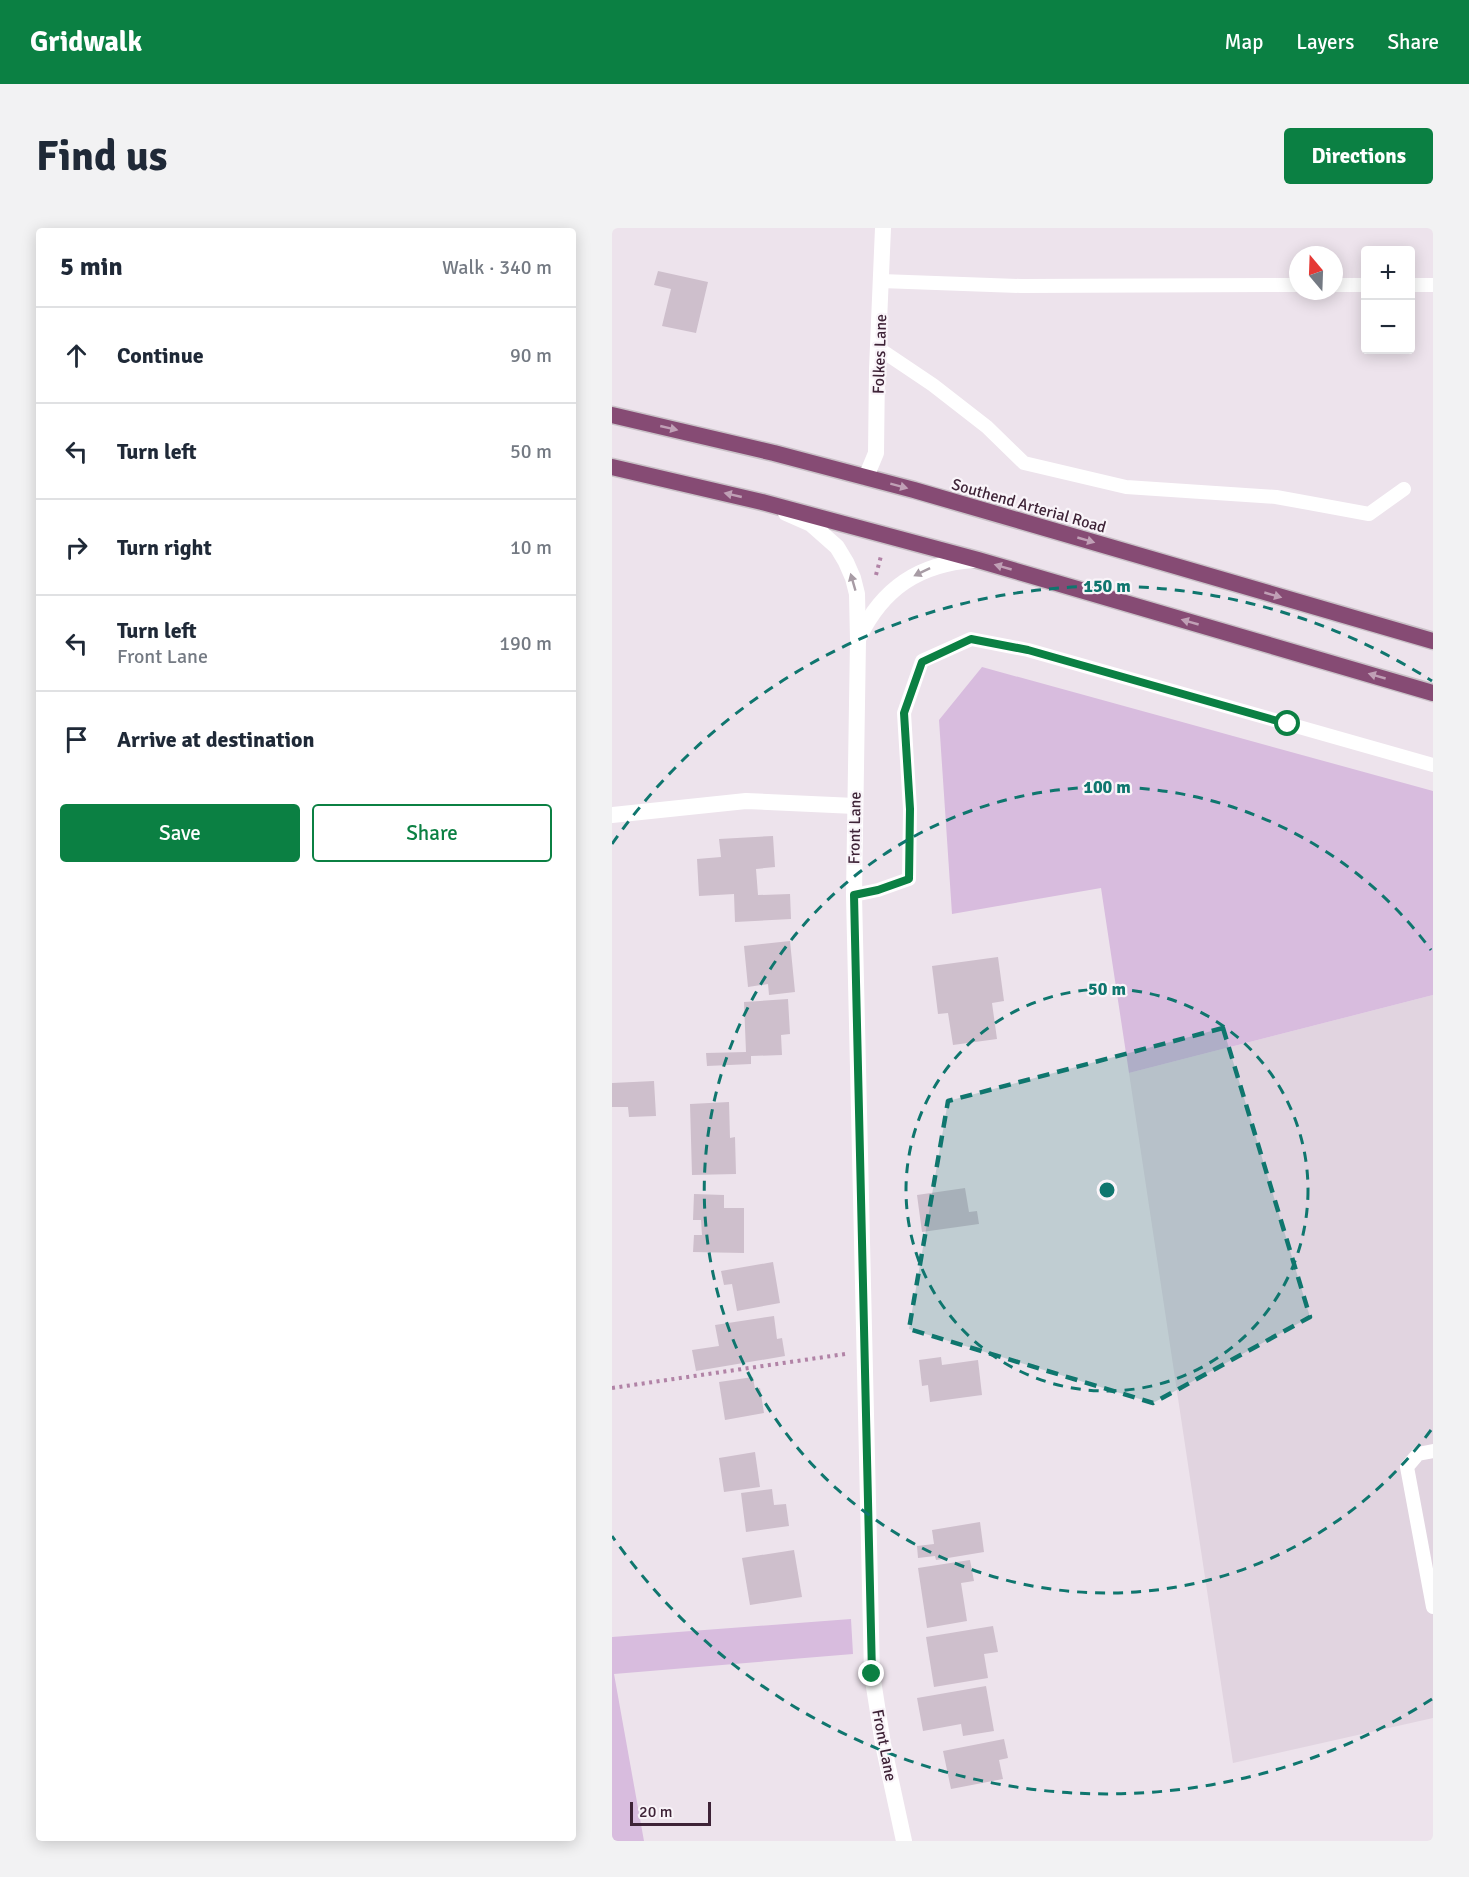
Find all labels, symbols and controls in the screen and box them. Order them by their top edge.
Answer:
text: Gridwalk [30,25,142,59]
text: Map [1225,29,1263,55]
text: Layers [1296,29,1354,55]
text: Share [1387,29,1439,55]
button: Directions [1284,128,1433,184]
text: Find us [36,131,167,182]
north arrow [1289,246,1343,300]
map controls [1361,246,1415,354]
button: + [1361,246,1415,300]
text: 5 min [60,251,123,283]
text: Walk · 340 m [442,255,552,280]
button: − [1361,300,1415,354]
street label: Folkes Lane [869,314,891,394]
icon: ahead [60,339,93,372]
text: Continue [117,342,204,369]
text: 90 m [510,343,552,368]
one-way arrow [660,424,678,434]
icon: left [60,435,93,468]
text: Turn left [117,438,197,465]
text: 50 m [510,439,552,464]
street label: Southend Arterial Road [949,474,1108,538]
one-way arrow [890,482,908,491]
one-way arrow [724,490,742,500]
icon: right [60,531,93,564]
text: Turn right [117,534,212,561]
text: 10 m [510,535,552,560]
one-way arrow [1077,536,1095,545]
one-way arrow [994,562,1012,571]
one-way arrow [913,568,930,577]
one-way arrow [848,573,857,591]
text: 150 m [1083,575,1131,597]
one-way arrow [1264,591,1282,600]
text: Turn left [117,617,197,644]
one-way arrow [1181,617,1199,626]
icon: left [60,627,93,660]
text: 190 m [499,631,552,656]
text: Front Lane [117,644,208,669]
one-way arrow [1368,671,1386,680]
route start [1274,710,1300,736]
icon: arrive [60,723,93,756]
text: Arrive at destination [117,726,314,753]
text: 100 m [1083,776,1131,798]
street label: Front Lane [844,791,866,865]
button: Save [60,804,300,862]
button: Share [312,804,552,862]
text: 50 m [1088,978,1126,1000]
centre of rings [1097,1180,1117,1200]
route end [858,1660,884,1686]
street label: Front Lane [867,1708,901,1783]
scale bar [630,1799,711,1826]
text: 20 m [639,1802,673,1822]

